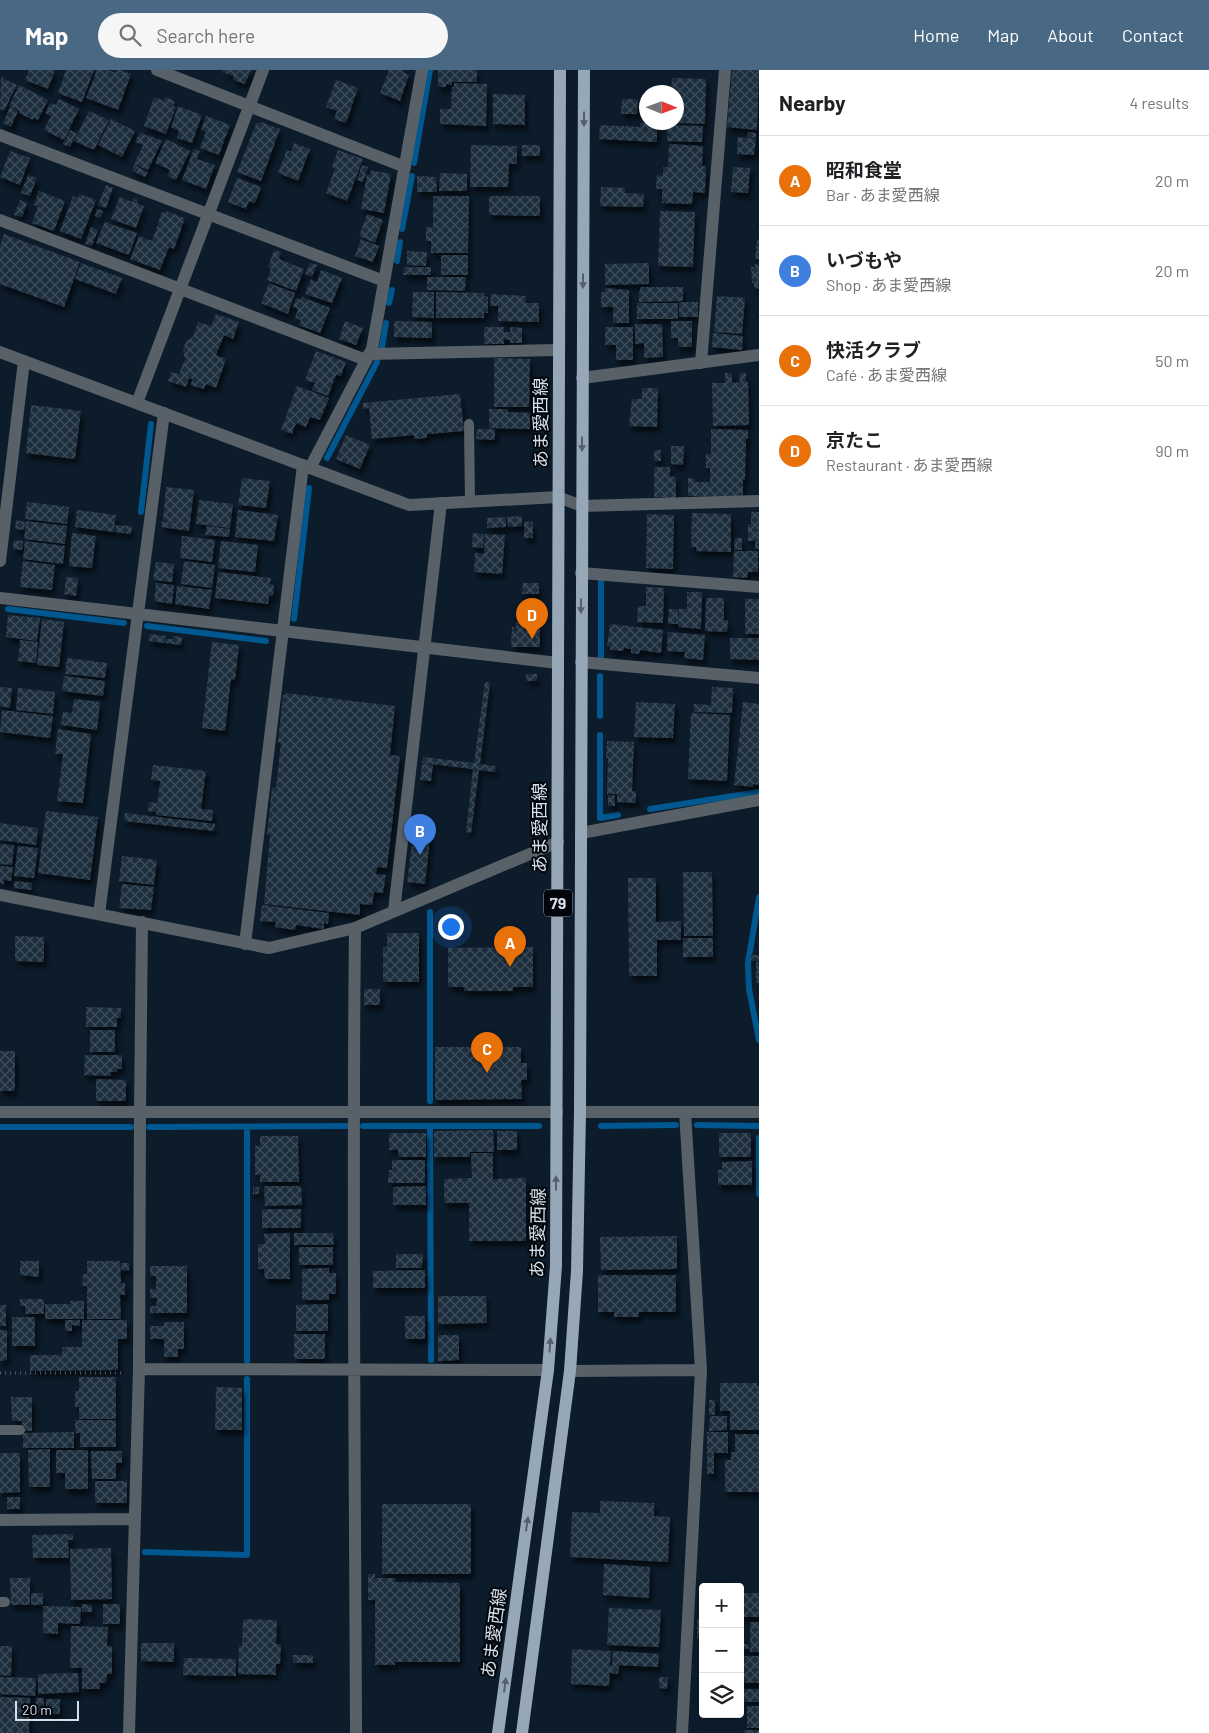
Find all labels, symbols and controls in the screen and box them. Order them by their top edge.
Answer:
search box [98,13,448,58]
text: Map [25,21,68,50]
icon: search [116,21,144,49]
text: Search here [156,24,255,47]
text: Home [913,24,959,46]
text: Map [987,24,1019,46]
text: About [1047,24,1094,46]
text: Contact [1122,24,1184,46]
north arrow [639,85,684,130]
text: Nearby [779,90,845,115]
text: 4 results [1129,93,1189,112]
one-way arrow [580,111,588,127]
text: 昭和食堂 [826,158,902,181]
text: A [790,171,800,190]
text: 20 m [1155,171,1189,190]
text: Bar · あま愛西線 [826,185,940,204]
text: いづもや [826,248,902,271]
text: B [790,261,800,280]
text: 20 m [1155,261,1189,280]
one-way arrow [579,273,587,289]
text: Shop · あま愛西線 [826,275,951,294]
text: 快活クラブ [826,338,921,361]
text: C [790,351,800,370]
text: 50 m [1155,351,1189,370]
text: Café · あま愛西線 [826,365,947,384]
street label: あま愛西線 [529,378,551,468]
text: 京たこ [826,428,883,451]
one-way arrow [578,436,586,452]
text: D [790,441,800,460]
text: 90 m [1155,441,1189,460]
text: Restaurant · あま愛西線 [826,455,993,474]
pin: D [516,598,548,639]
one-way arrow [577,598,585,614]
street label: あま愛西線 [528,783,550,873]
pin: B [404,814,436,855]
road number: 79 [544,890,572,916]
your location [438,914,464,940]
pin: A [494,926,526,967]
pin: C [471,1032,503,1073]
one-way arrow [552,1175,560,1191]
street label: あま愛西線 [525,1188,549,1278]
one-way arrow [546,1337,554,1353]
one-way arrow [523,1515,531,1531]
map controls [699,1583,744,1718]
button: + [699,1583,744,1628]
street label: あま愛西線 [476,1587,510,1679]
button: − [699,1628,744,1673]
button: layers [699,1673,744,1718]
one-way arrow [501,1676,509,1692]
scale bar [15,1698,79,1721]
text: 20 m [22,1701,52,1718]

